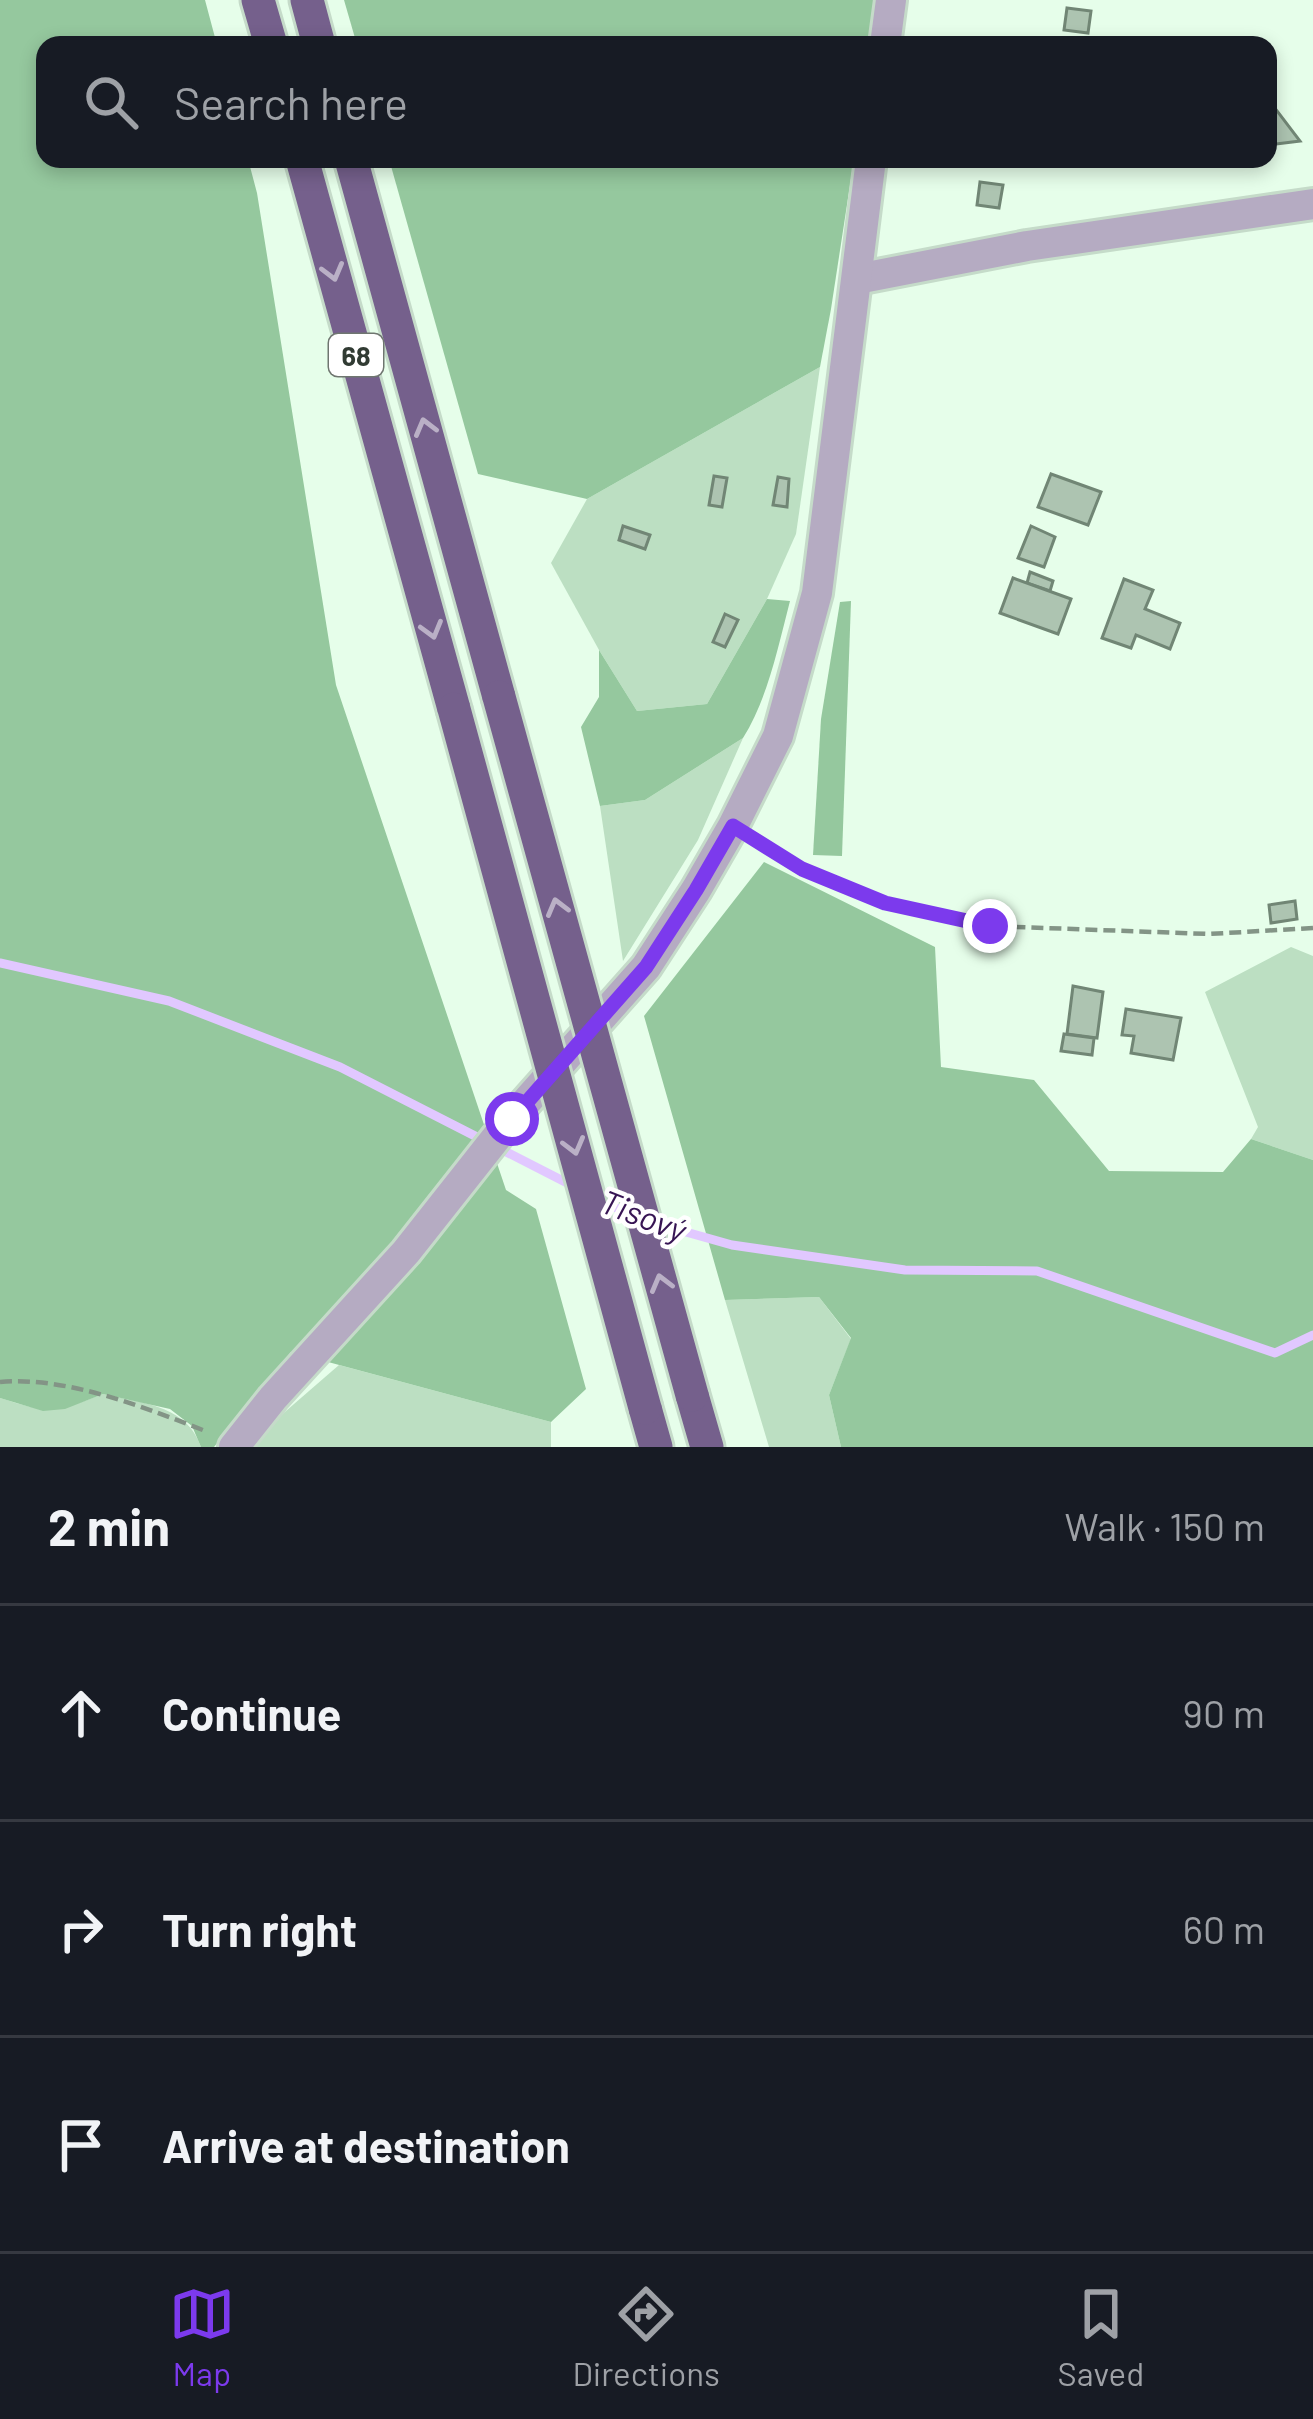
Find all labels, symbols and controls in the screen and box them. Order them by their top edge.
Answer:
search box [36,36,1277,168]
icon: search [78,69,144,135]
text: Search here [174,75,408,129]
one-way arrow [319,261,344,282]
road number: 68 [329,334,383,376]
one-way arrow [414,417,439,438]
one-way arrow [418,619,443,640]
one-way arrow [546,897,571,918]
route end [963,899,1017,953]
route start [485,1092,539,1146]
one-way arrow [559,1135,584,1156]
water label: Tisový [596,1181,693,1250]
one-way arrow [650,1273,675,1294]
text: 2 min [48,1495,170,1556]
text: Walk · 150 m [1065,1502,1265,1549]
icon: ahead [48,1680,114,1746]
text: Continue [162,1686,341,1740]
text: 90 m [1183,1689,1265,1736]
icon: right [48,1896,114,1962]
text: Turn right [162,1902,357,1956]
text: 60 m [1183,1905,1265,1952]
icon: arrive [48,2112,114,2178]
text: Arrive at destination [162,2118,570,2172]
tab: Map [169,2281,235,2393]
tab: Directions [572,2281,720,2393]
tab: Saved [1058,2281,1144,2393]

